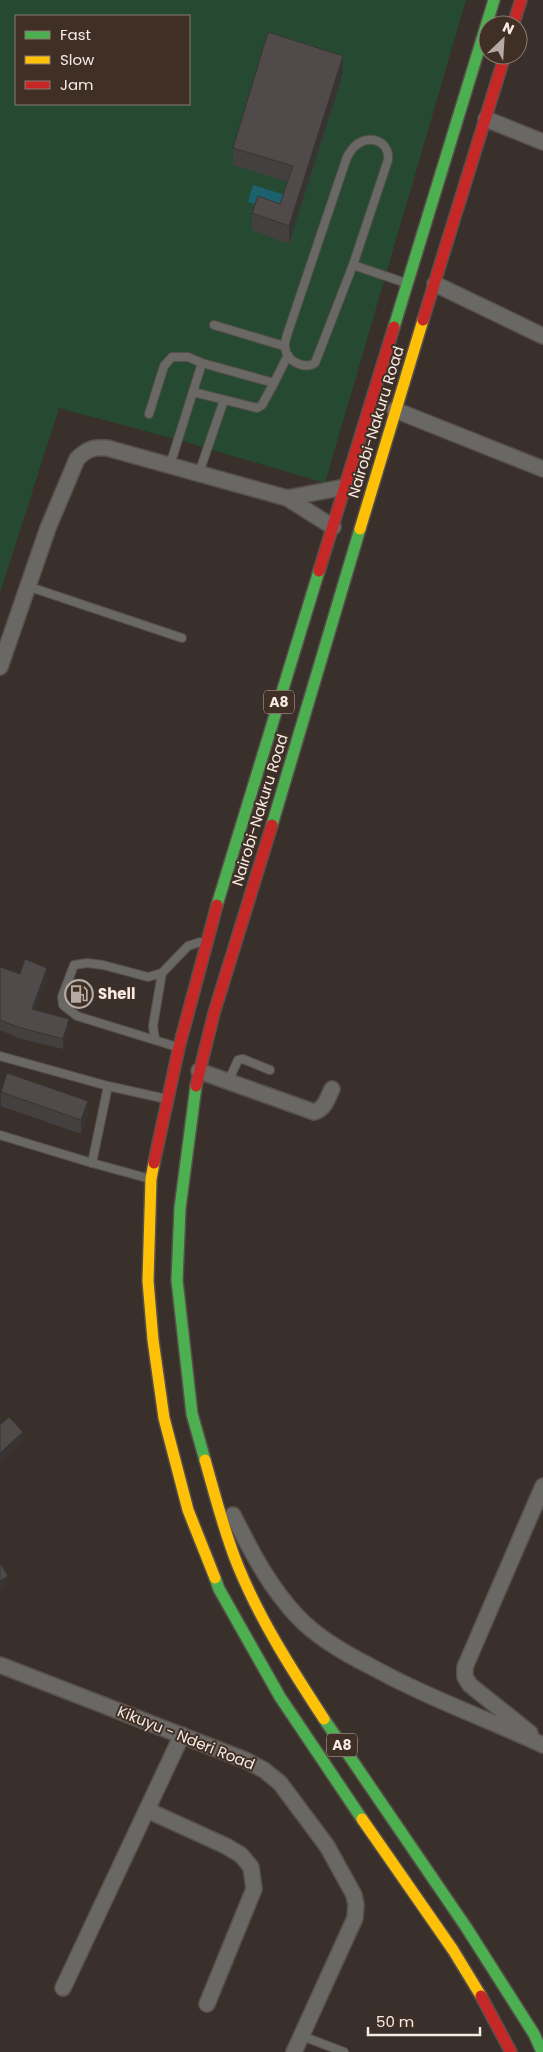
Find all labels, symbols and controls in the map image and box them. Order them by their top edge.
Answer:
legend [15,15,190,105]
north arrow [478,15,528,65]
text: N [499,17,517,40]
text: Fast [60,24,91,45]
text: Slow [60,49,95,70]
text: Jam [60,74,94,95]
street label: Nairobi-Nakuru Road [342,343,409,500]
road number: A8 [264,690,294,714]
street label: Nairobi-Nakuru Road [226,731,293,888]
fuel station icon: Shell [64,979,94,1009]
place label: Shell [98,983,135,1004]
street label: Kikuyu - Nderi Road [114,1700,258,1775]
road number: A8 [327,1734,357,1756]
scale bar [368,2004,480,2036]
text: 50 m [376,2011,414,2032]

